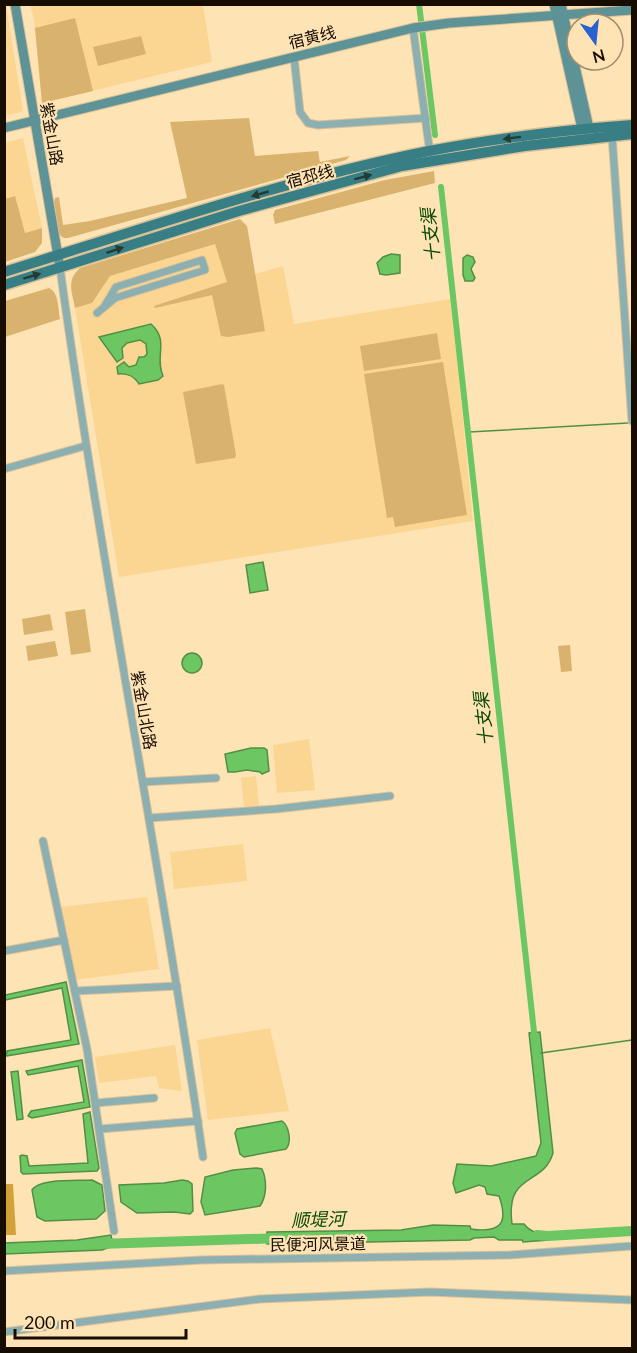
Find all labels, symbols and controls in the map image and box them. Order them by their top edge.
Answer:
north arrow [565,12,625,72]
street label: 宿黄线 [286,21,337,52]
text: N [591,46,607,68]
street label: 紫金山路 [38,101,67,167]
one-way arrow [502,133,521,143]
street label: 宿邳线 [284,160,336,191]
one-way arrow [354,172,372,181]
one-way arrow [251,190,269,199]
water label: 十支渠 [416,204,444,263]
one-way arrow [106,245,124,254]
one-way arrow [23,271,41,280]
street label: 紫金山北路 [128,669,161,751]
water label: 十支渠 [469,688,497,747]
water label: 顺堤河 [291,1207,348,1231]
street label: 民便河风景道 [270,1233,366,1254]
scale bar [15,1302,186,1340]
text: 200 m [24,1311,75,1333]

